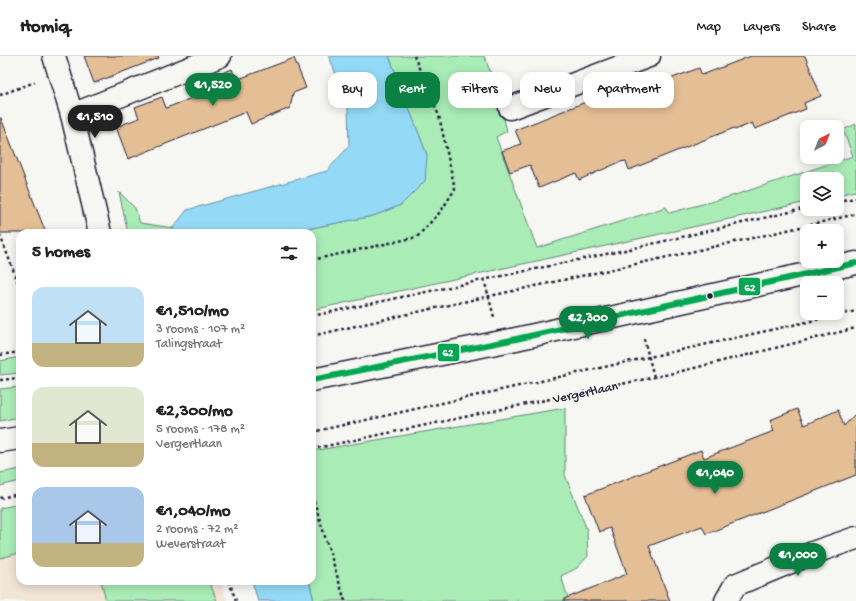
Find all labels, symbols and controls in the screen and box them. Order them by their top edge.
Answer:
text: Homiq [20,16,70,39]
text: Map [697,19,721,36]
text: Layers [743,19,780,36]
text: Share [802,19,836,36]
chip: Buy [328,72,377,108]
chip: Rent [385,72,440,108]
chip: Filters [448,72,512,108]
chip: New [520,72,575,108]
chip: Apartment [583,72,674,108]
pin: €1,520 [180,73,246,107]
text: €1,520 [194,78,232,93]
pin: €1,510 [62,105,128,139]
text: €1,510 [77,110,113,125]
north arrow [800,120,844,164]
map controls [800,120,844,320]
button: layers [800,172,844,216]
button: + [800,224,844,268]
icon: filters [278,242,300,264]
text: 5 homes [32,243,90,263]
button: − [800,276,844,320]
line badge: 62 [738,277,761,296]
text: 62 [745,283,756,295]
unlabelled marker [705,291,715,301]
text: €1,510/mo [156,302,229,322]
icon: home [64,303,112,351]
pin: €2,300 [555,306,621,340]
text: €2,300 [568,311,608,326]
text: 3 rooms · 107 m² [156,322,245,337]
text: Talingstraat [156,337,222,352]
line badge: 62 [437,343,460,362]
text: 62 [443,348,454,360]
street label: Vergertlaan [551,379,620,408]
text: €2,300/mo [156,402,233,422]
icon: home [64,403,112,451]
text: 5 rooms · 178 m² [156,422,245,437]
text: Vergertlaan [156,437,222,452]
pin: €1,040 [682,461,748,495]
text: €1,040 [696,466,734,481]
text: €1,040/mo [156,502,231,522]
icon: home [64,503,112,551]
text: 2 rooms · 72 m² [156,522,238,537]
text: Weverstraat [156,537,225,552]
pin: €1,000 [765,543,831,577]
text: €1,000 [778,548,818,563]

